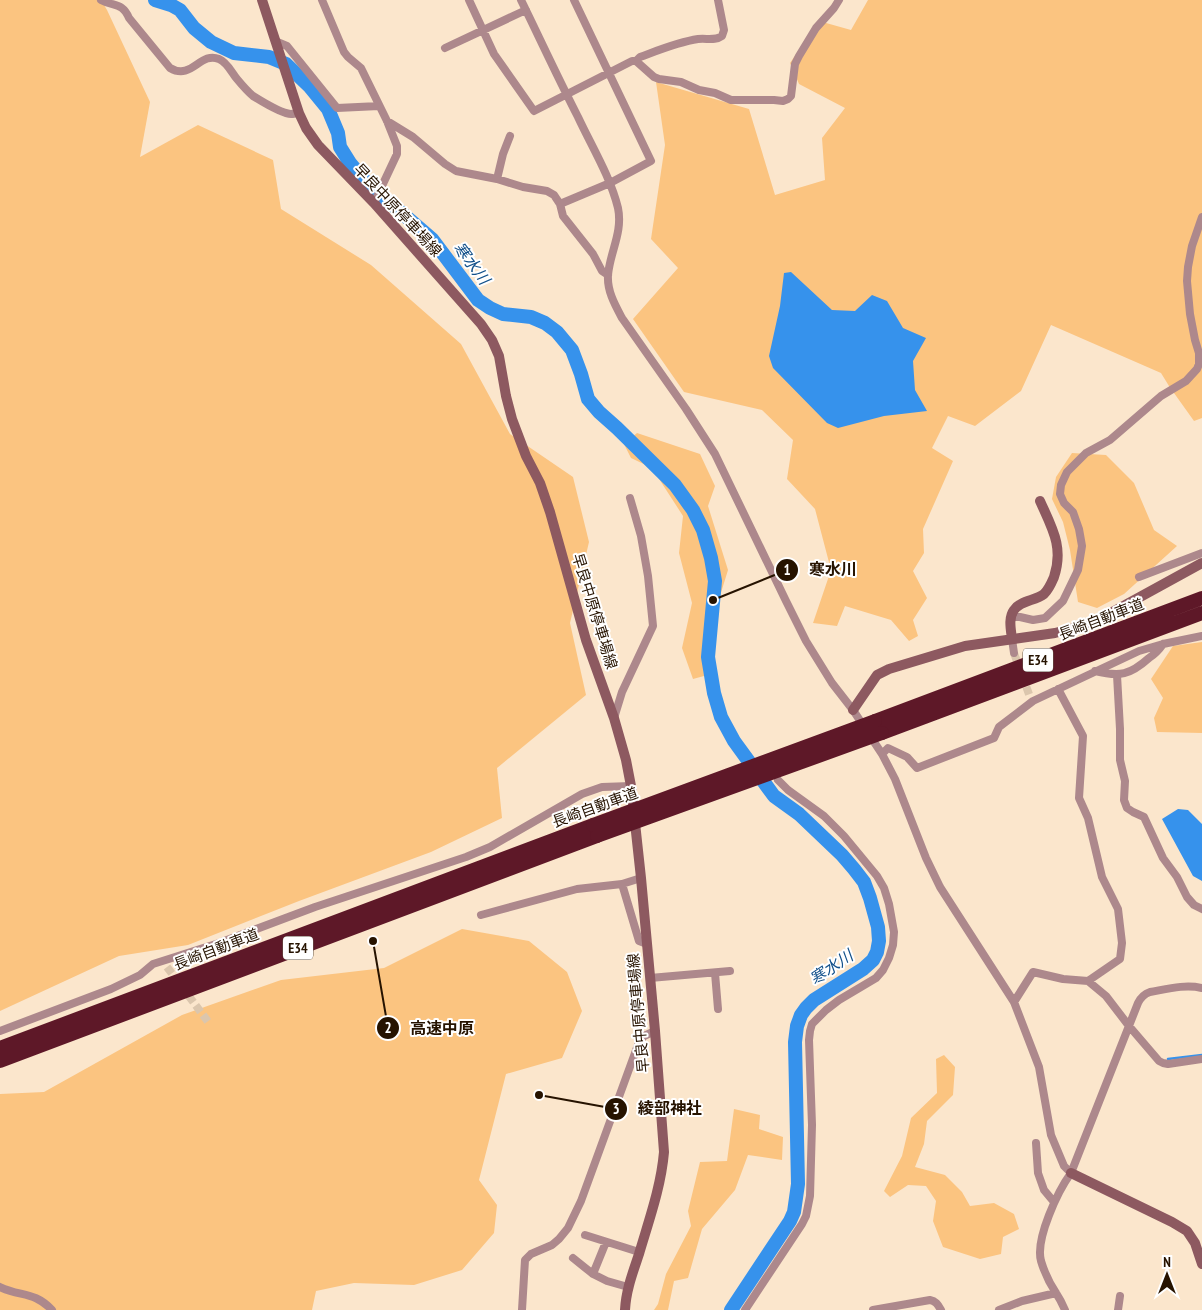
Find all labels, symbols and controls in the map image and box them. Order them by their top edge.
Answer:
street label: 早良中原停車場線 [350,160,446,260]
water label: 寒水川 [450,238,496,290]
street label: 早良中原停車場線 [568,551,622,671]
callout: 寒水川 [774,554,867,585]
text: 寒水川 [809,559,857,579]
text: 1 [783,560,791,579]
street label: 長崎自動車道 [1056,594,1146,644]
road number: E34 [1023,648,1053,672]
street label: 長崎自動車道 [549,783,641,831]
street label: 長崎自動車道 [171,924,261,974]
road number: E34 [283,936,313,960]
water label: 寒水川 [806,944,858,989]
street label: 早良中原停車場線 [623,952,653,1074]
callout: 高速中原 [375,1012,484,1043]
text: 2 [384,1018,392,1037]
text: 高速中原 [410,1018,474,1038]
callout: 綾部神社 [603,1093,712,1124]
text: 綾部神社 [638,1098,702,1118]
text: 3 [612,1099,620,1118]
north arrow [1142,1250,1192,1300]
text: N [1163,1253,1171,1271]

